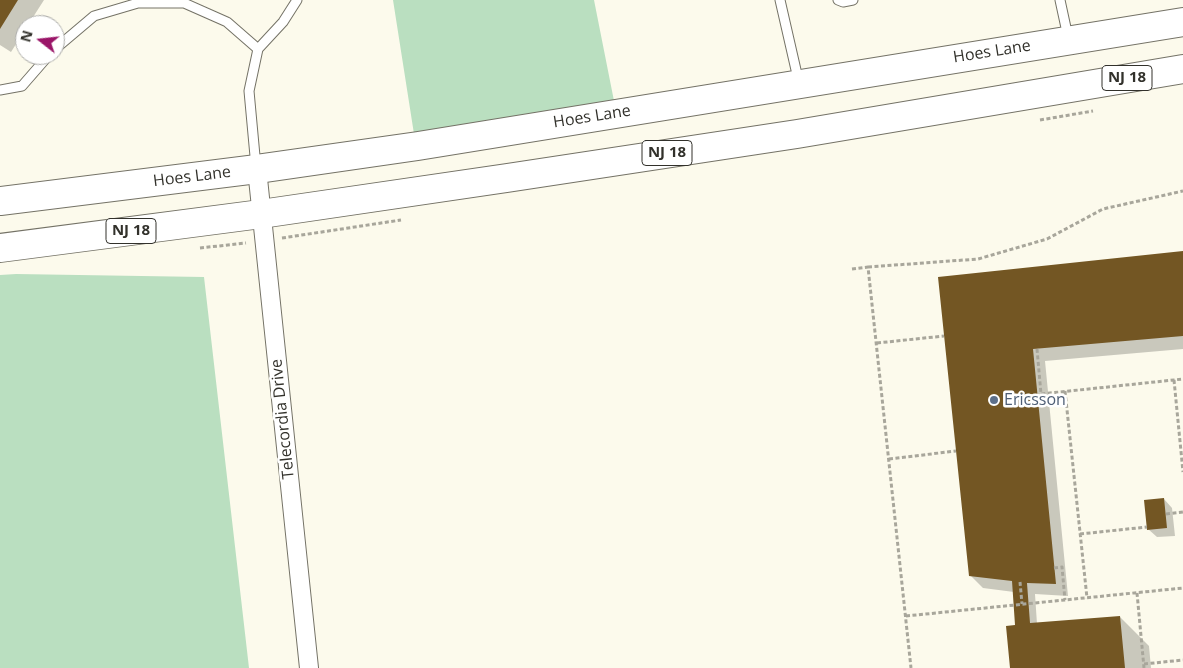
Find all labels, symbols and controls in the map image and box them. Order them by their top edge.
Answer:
north arrow [15,15,65,65]
text: N [15,28,37,44]
street label: Hoes Lane [952,36,1032,68]
road number: NJ 18 [1102,66,1152,90]
street label: Hoes Lane [552,101,632,133]
road number: NJ 18 [642,140,692,166]
street label: Hoes Lane [152,163,232,191]
road number: NJ 18 [106,218,156,244]
street label: Telecordia Drive [267,358,299,480]
place label: Ericsson [1004,390,1066,410]
marker: Ericsson [988,394,1000,406]

